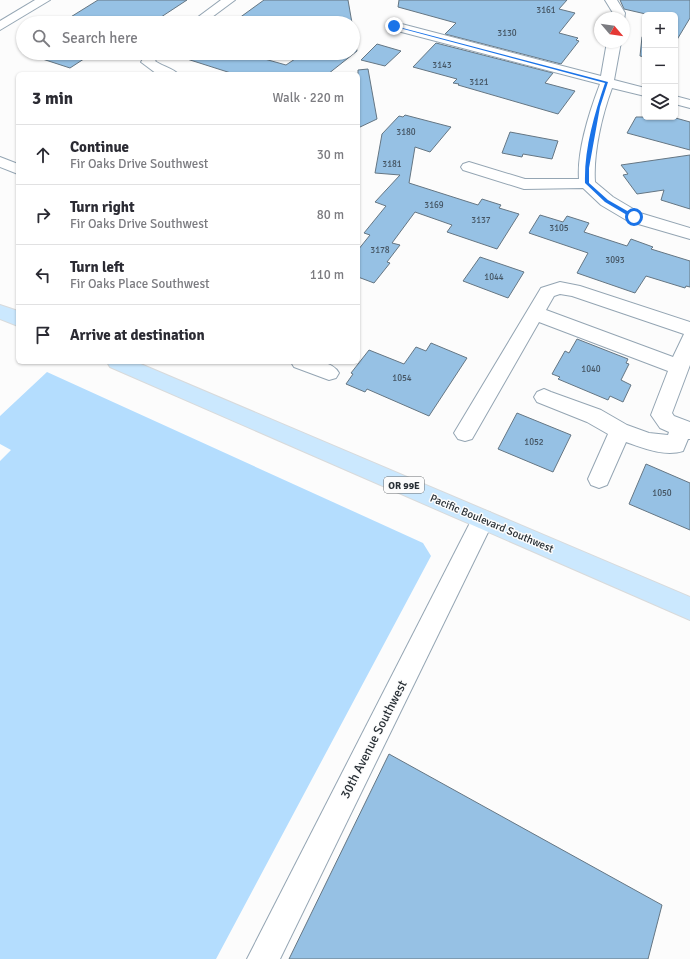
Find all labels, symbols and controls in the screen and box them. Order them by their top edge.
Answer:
house number: 3161 [536,5,556,16]
north arrow [594,12,630,48]
map controls [642,12,678,120]
button: + [642,12,678,48]
search box [16,16,360,60]
route end [385,17,403,35]
icon: search [30,27,52,49]
house number: 3130 [497,28,517,39]
text: Search here [62,29,138,47]
button: − [642,48,678,84]
house number: 3143 [432,60,452,71]
house number: 3121 [469,77,489,88]
button: layers [642,84,678,120]
text: 3 min [32,88,73,109]
text: Walk · 220 m [273,90,344,106]
house number: 3180 [396,127,416,138]
text: Continue [70,138,129,156]
icon: ahead [32,144,54,166]
text: 30 m [317,147,344,163]
text: Fir Oaks Drive Southwest [70,156,208,172]
house number: 3181 [382,159,402,170]
text: Turn right [70,198,135,216]
house number: 3169 [424,200,444,211]
icon: right [32,204,54,226]
text: 80 m [317,207,344,223]
route start [625,208,643,226]
house number: 3137 [471,215,491,226]
text: Fir Oaks Drive Southwest [70,216,208,232]
house number: 3105 [549,223,569,234]
house number: 3178 [370,245,390,256]
house number: 3093 [605,255,625,266]
text: Turn left [70,258,124,276]
icon: left [32,264,54,286]
text: 110 m [310,267,344,283]
house number: 1044 [484,272,504,283]
text: Fir Oaks Place Southwest [70,276,210,292]
icon: arrive [32,324,54,346]
text: Arrive at destination [70,326,205,344]
house number: 1040 [581,364,601,375]
house number: 1054 [392,373,412,384]
house number: 1052 [524,437,544,448]
road number: OR 99E [384,477,424,493]
house number: 1050 [652,488,672,499]
street label: Pacific Boulevard Southwest [428,492,556,555]
street label: 30th Avenue Southwest [337,677,411,801]

